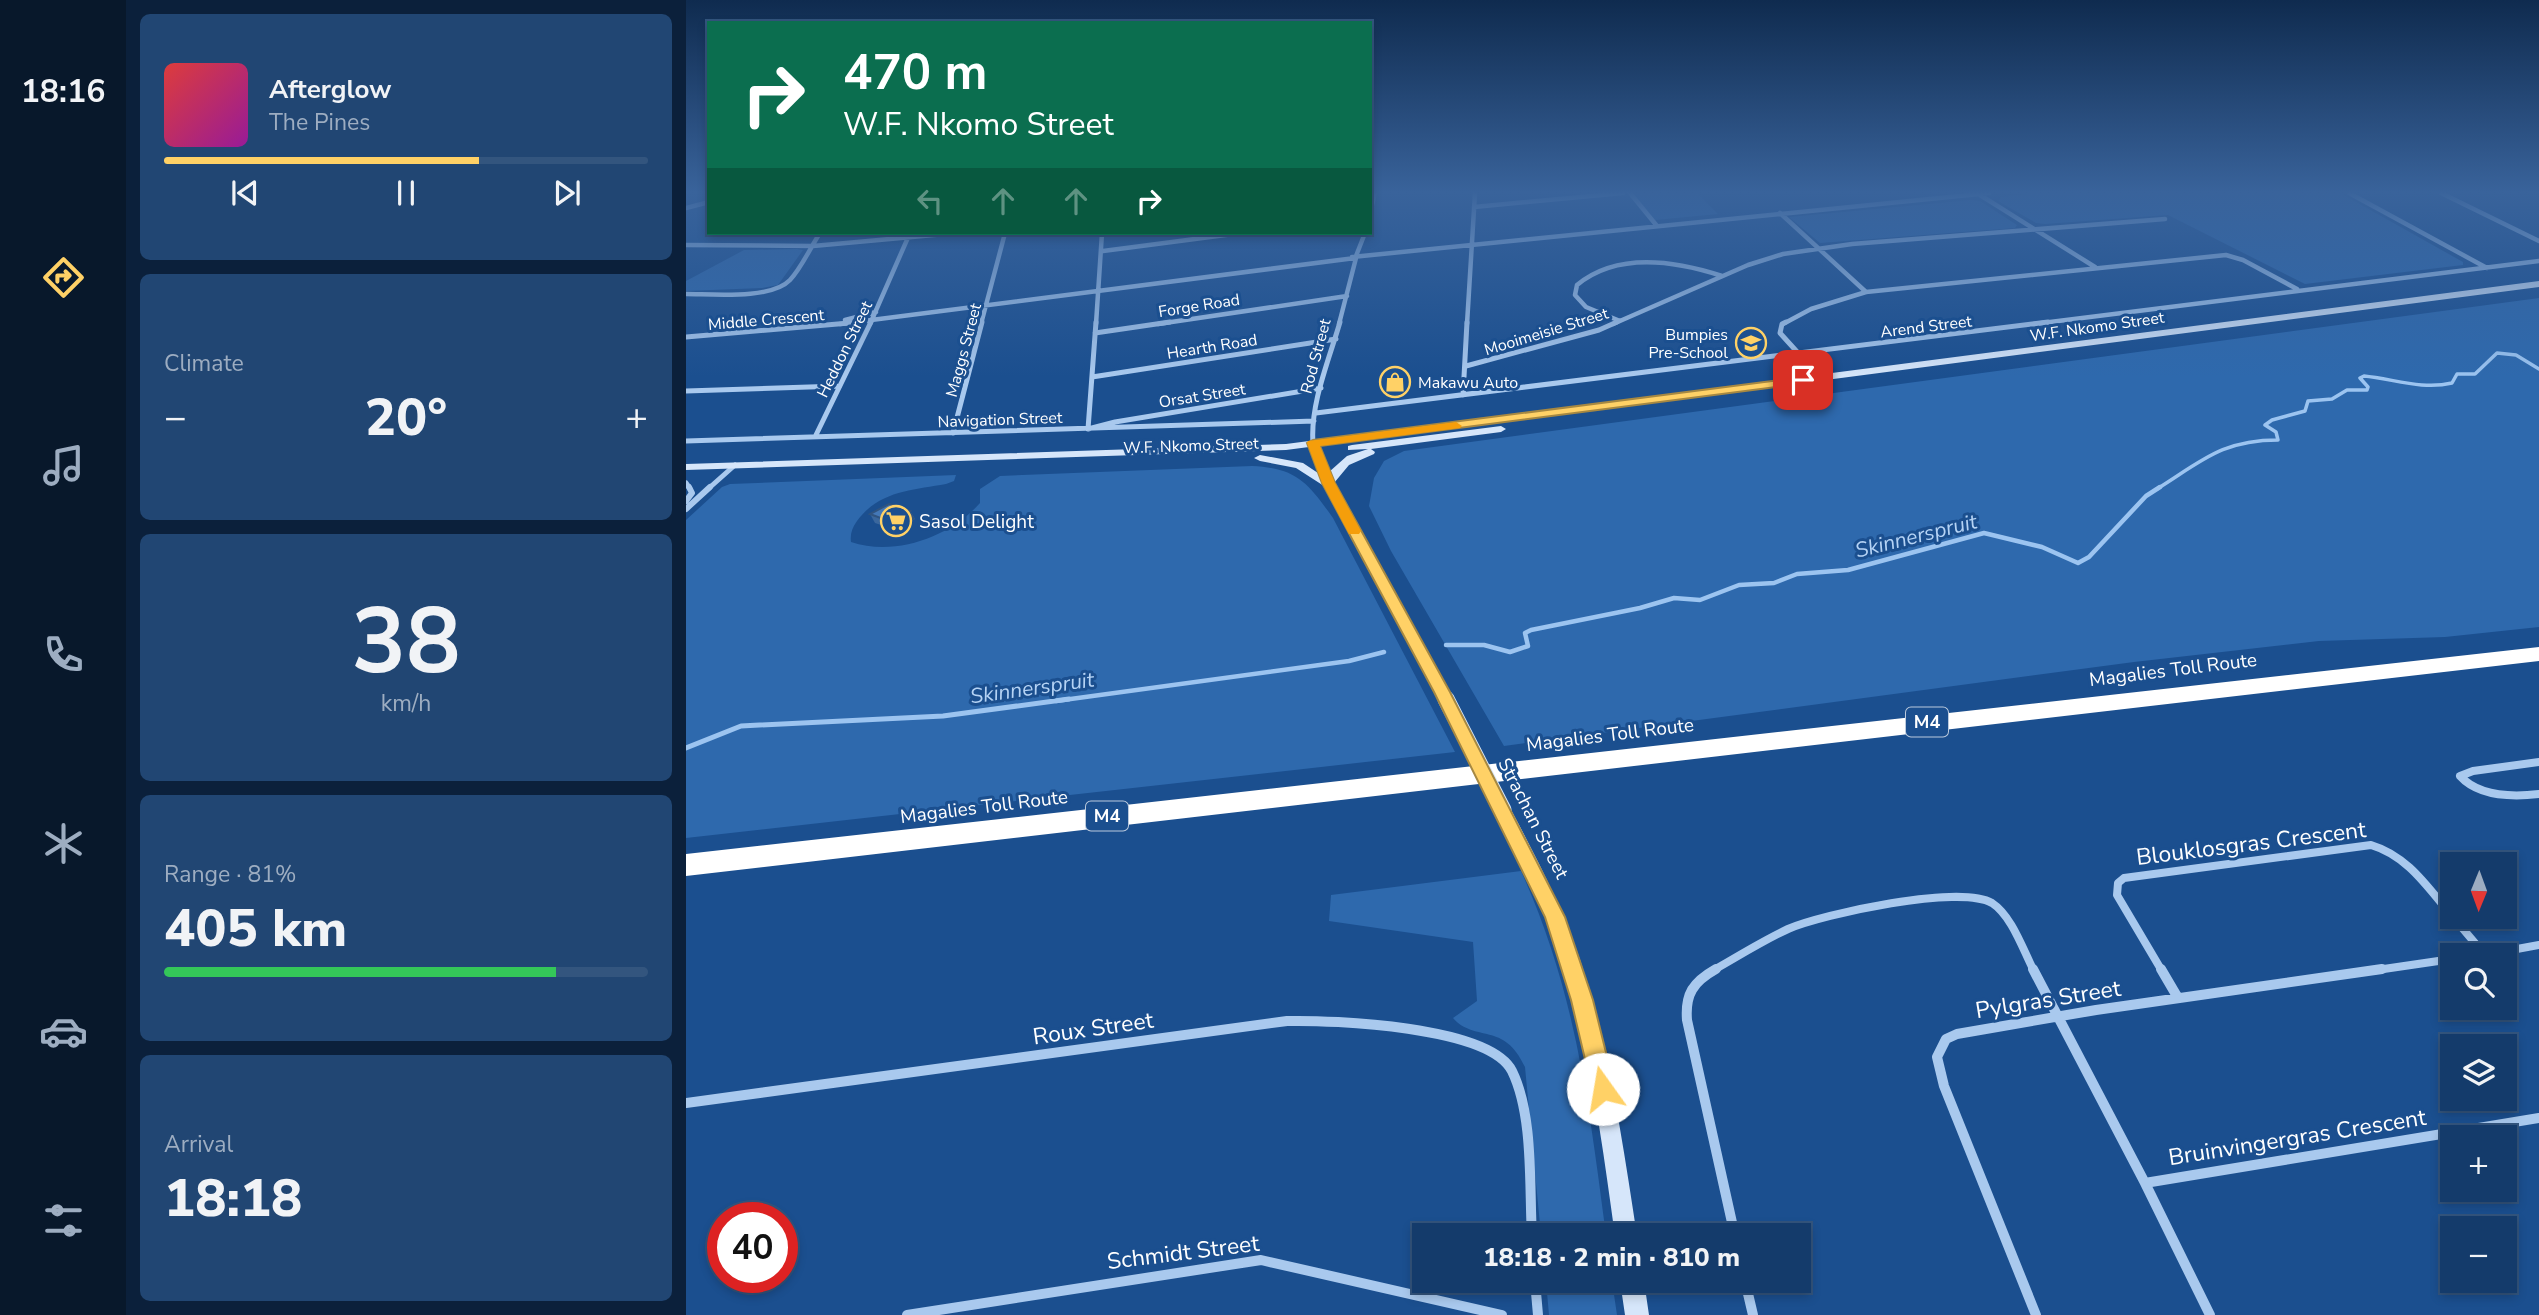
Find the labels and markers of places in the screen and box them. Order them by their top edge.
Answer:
place label: Bumpies Pre-School [1648,324,1728,364]
school or university icon: Bumpies Pre-School [1734,326,1768,360]
pin [1773,350,1833,410]
shop icon: Makawu Auto [1378,365,1412,399]
place label: Makawu Auto [1418,372,1518,394]
supermarket icon: Sasol Delight [879,504,913,538]
place label: Sasol Delight [919,509,1034,535]

